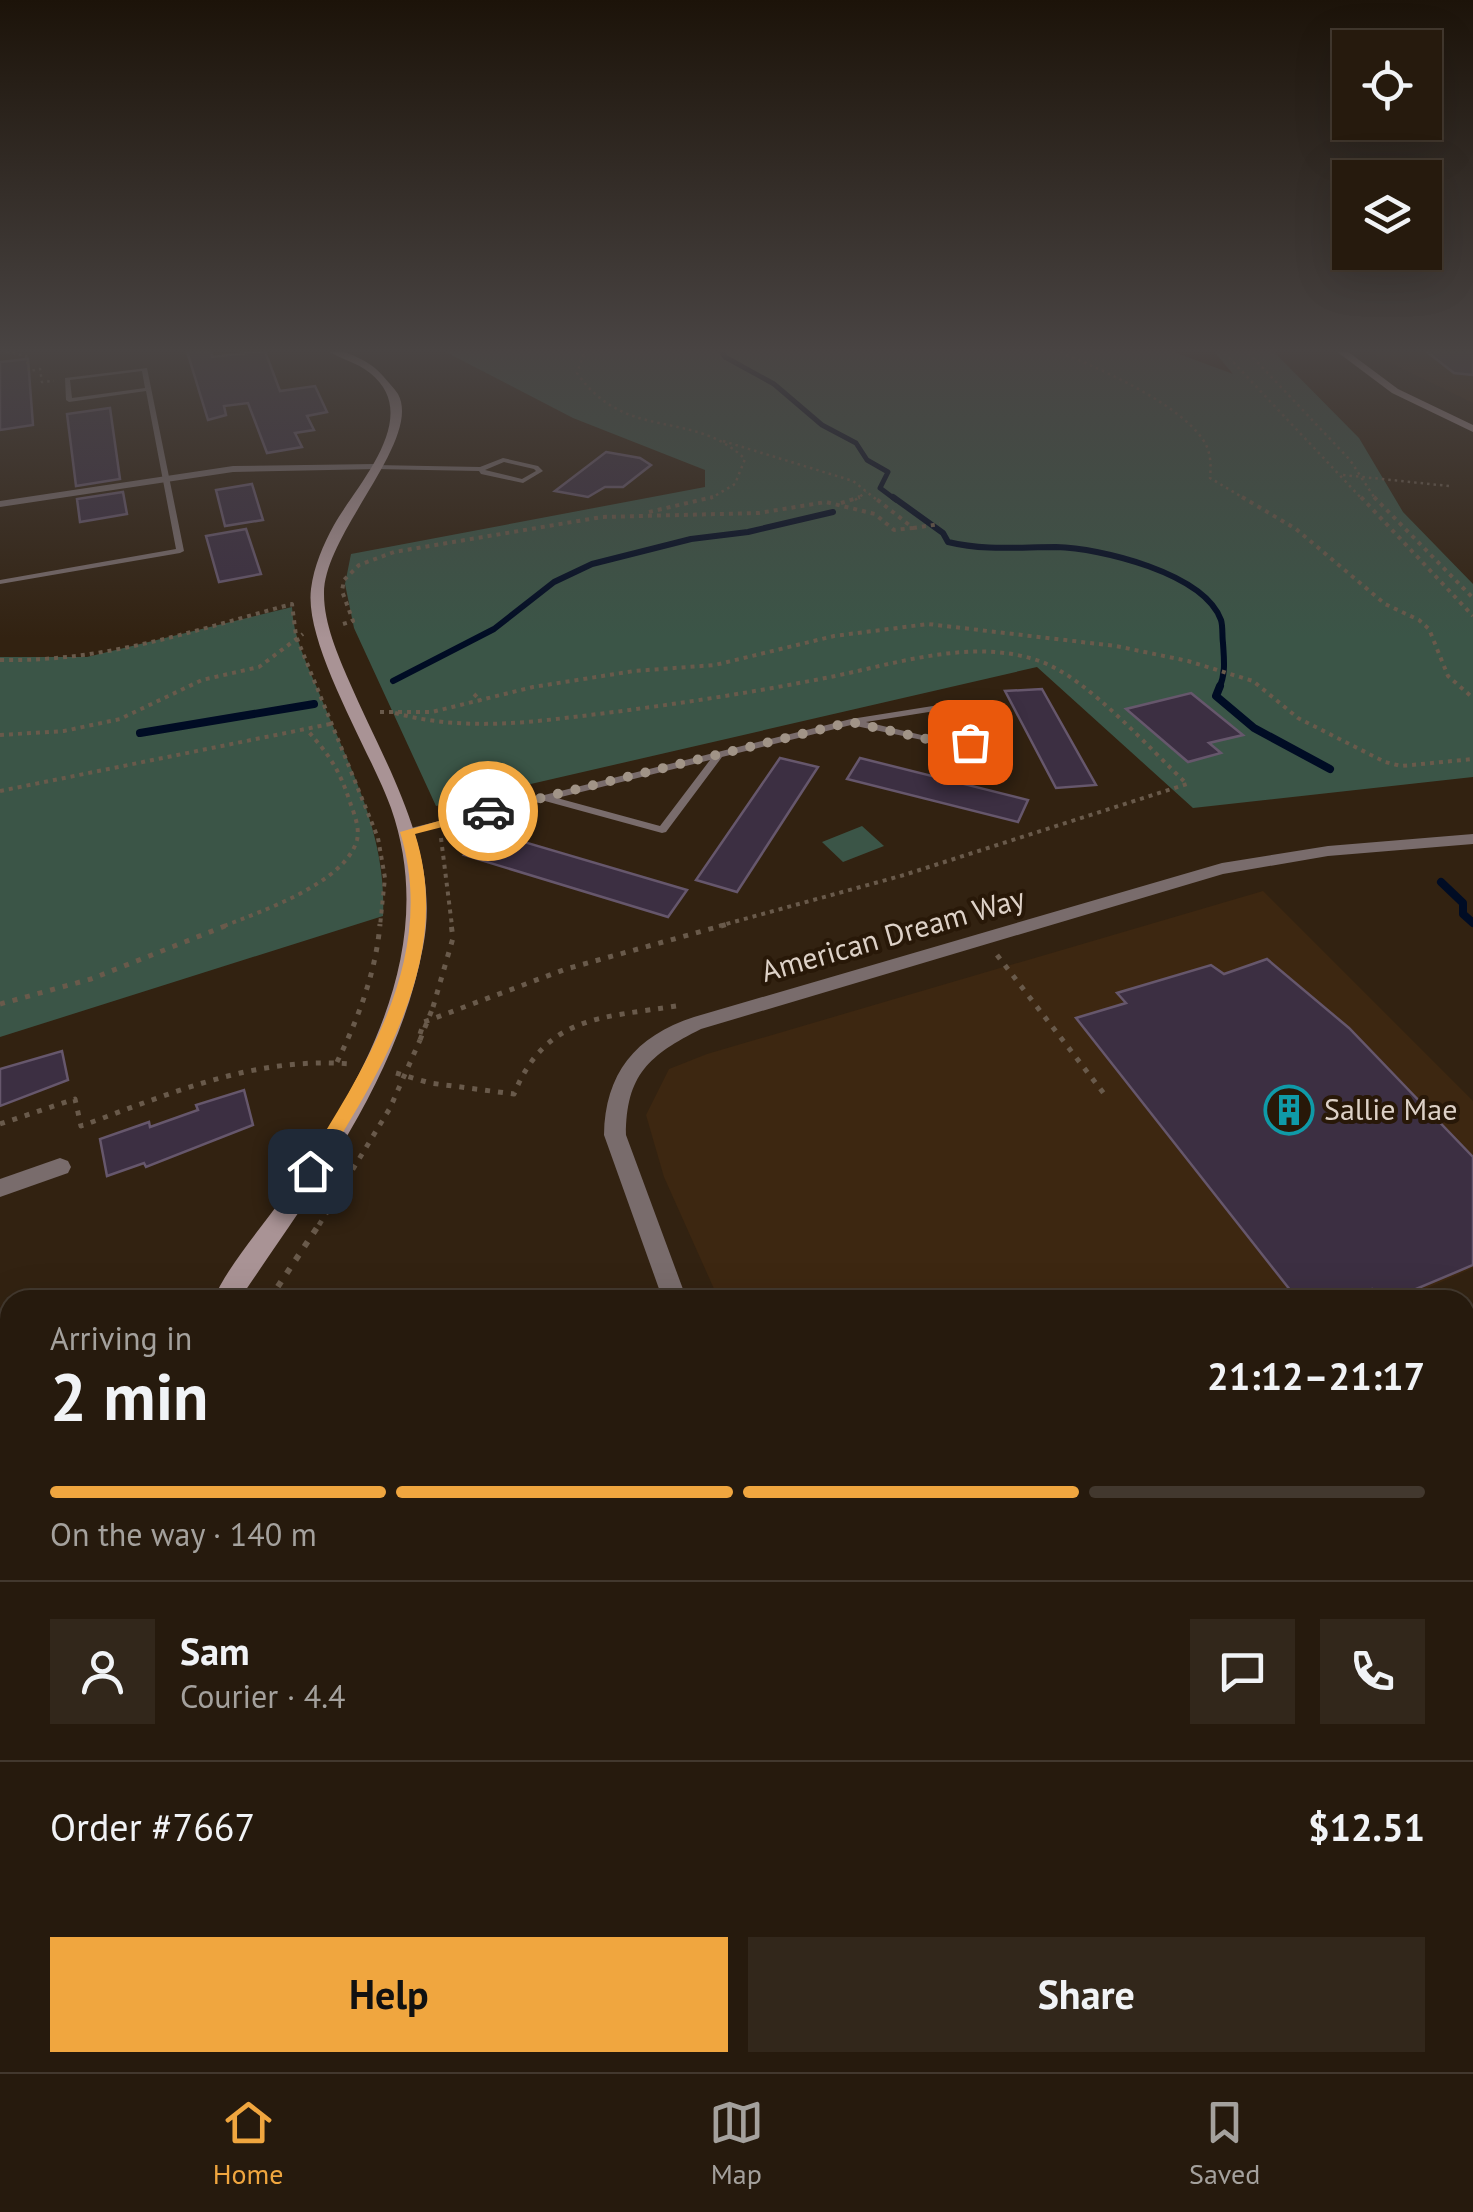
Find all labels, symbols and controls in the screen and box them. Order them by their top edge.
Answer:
map controls [1332,30,1442,270]
button: locate [1332,30,1442,140]
button: layers [1332,160,1442,270]
pin [928,700,1013,785]
icon: bag [943,715,998,770]
courier [438,761,538,861]
icon: car [461,784,516,839]
street label: American Dream Way [756,877,1029,990]
building icon: Sallie Mae [1263,1084,1315,1136]
place label: Sallie Mae [1324,1089,1457,1128]
pin [268,1129,353,1214]
icon: home [283,1144,338,1199]
text: Arriving in [50,1317,192,1359]
text: 21:12–21:17 [1207,1351,1425,1400]
text: 2 min [50,1354,209,1438]
text: On the way · 140 m [50,1513,317,1555]
button: person [50,1619,155,1724]
button: chat [1190,1619,1295,1724]
button: phone [1320,1619,1425,1724]
text: Sam [180,1626,250,1675]
text: Courier · 4.4 [180,1675,346,1717]
text: Order #7667 [50,1802,255,1851]
text: $12.51 [1308,1802,1425,1851]
button: Help [50,1937,728,2052]
button: Share [748,1937,1425,2052]
tab: Home [213,2095,283,2192]
tab: Map [709,2095,764,2192]
tab: Saved [1189,2095,1260,2192]

